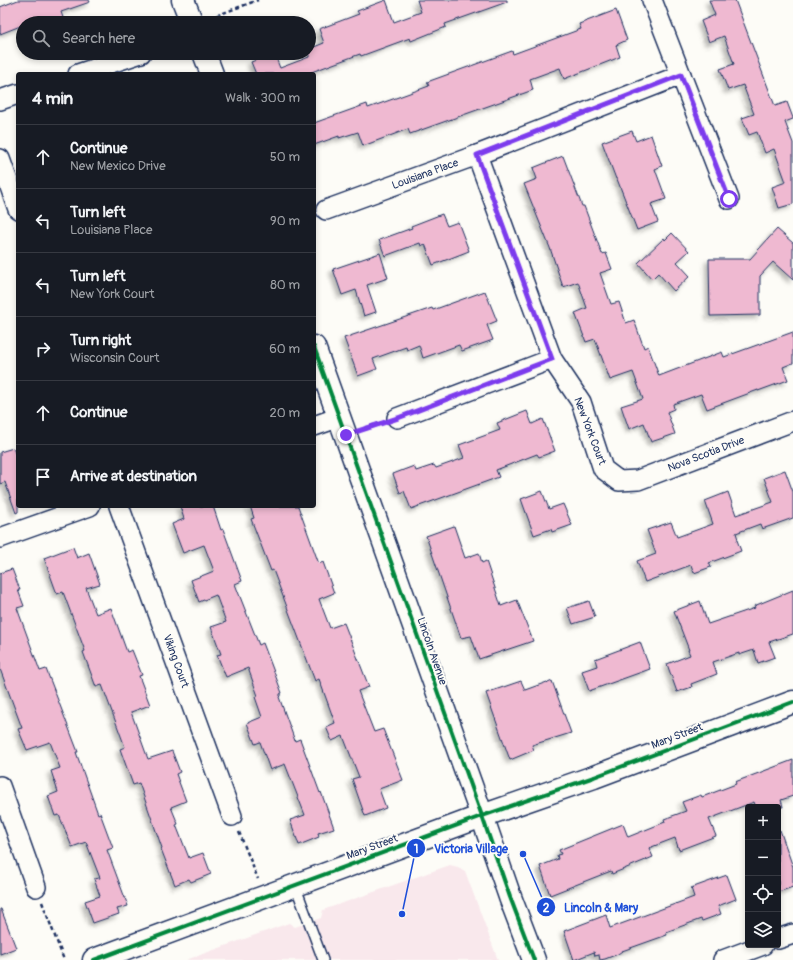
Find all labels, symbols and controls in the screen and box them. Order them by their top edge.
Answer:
search box [16,16,316,60]
icon: search [30,27,52,49]
text: Search here [62,29,135,48]
text: 4 min [32,88,73,109]
text: Walk · 300 m [225,90,300,106]
text: Continue [70,139,128,158]
icon: ahead [32,146,54,168]
text: 50 m [270,149,300,165]
street label: Louisiana Place [390,156,461,192]
text: New Mexico Drive [70,158,166,174]
route start [720,190,738,208]
text: Turn left [70,203,126,222]
icon: left [32,210,54,232]
text: 90 m [270,213,300,229]
text: Louisiana Place [70,222,153,238]
text: Turn left [70,267,126,286]
icon: left [32,274,54,296]
text: 80 m [270,277,300,293]
text: New York Court [70,286,154,302]
text: Turn right [70,331,131,350]
icon: right [32,338,54,360]
text: 60 m [269,341,300,357]
text: Wisconsin Court [70,350,159,366]
street label: New York Court [571,395,609,467]
icon: ahead [32,402,54,424]
text: Continue [70,403,128,422]
text: 20 m [269,405,300,421]
route end [337,426,355,444]
street label: Nova Scotia Drive [666,433,747,475]
icon: arrive [32,466,54,488]
text: Arrive at destination [70,467,197,486]
street label: Lincoln Avenue [414,615,450,687]
street label: Viking Court [160,633,192,690]
street label: Mary Street [650,720,705,752]
map controls [745,804,781,948]
button: + [745,804,781,840]
street label: Mary Street [344,831,400,862]
callout: Victoria Village [406,836,516,860]
button: − [745,840,781,876]
text: 1 [414,842,418,857]
text: Victoria Village [434,842,509,857]
button: locate [745,876,781,912]
callout: Lincoln & Mary [536,895,646,919]
text: 2 [543,901,550,916]
text: Lincoln & Mary [564,901,639,916]
button: layers [745,912,781,948]

